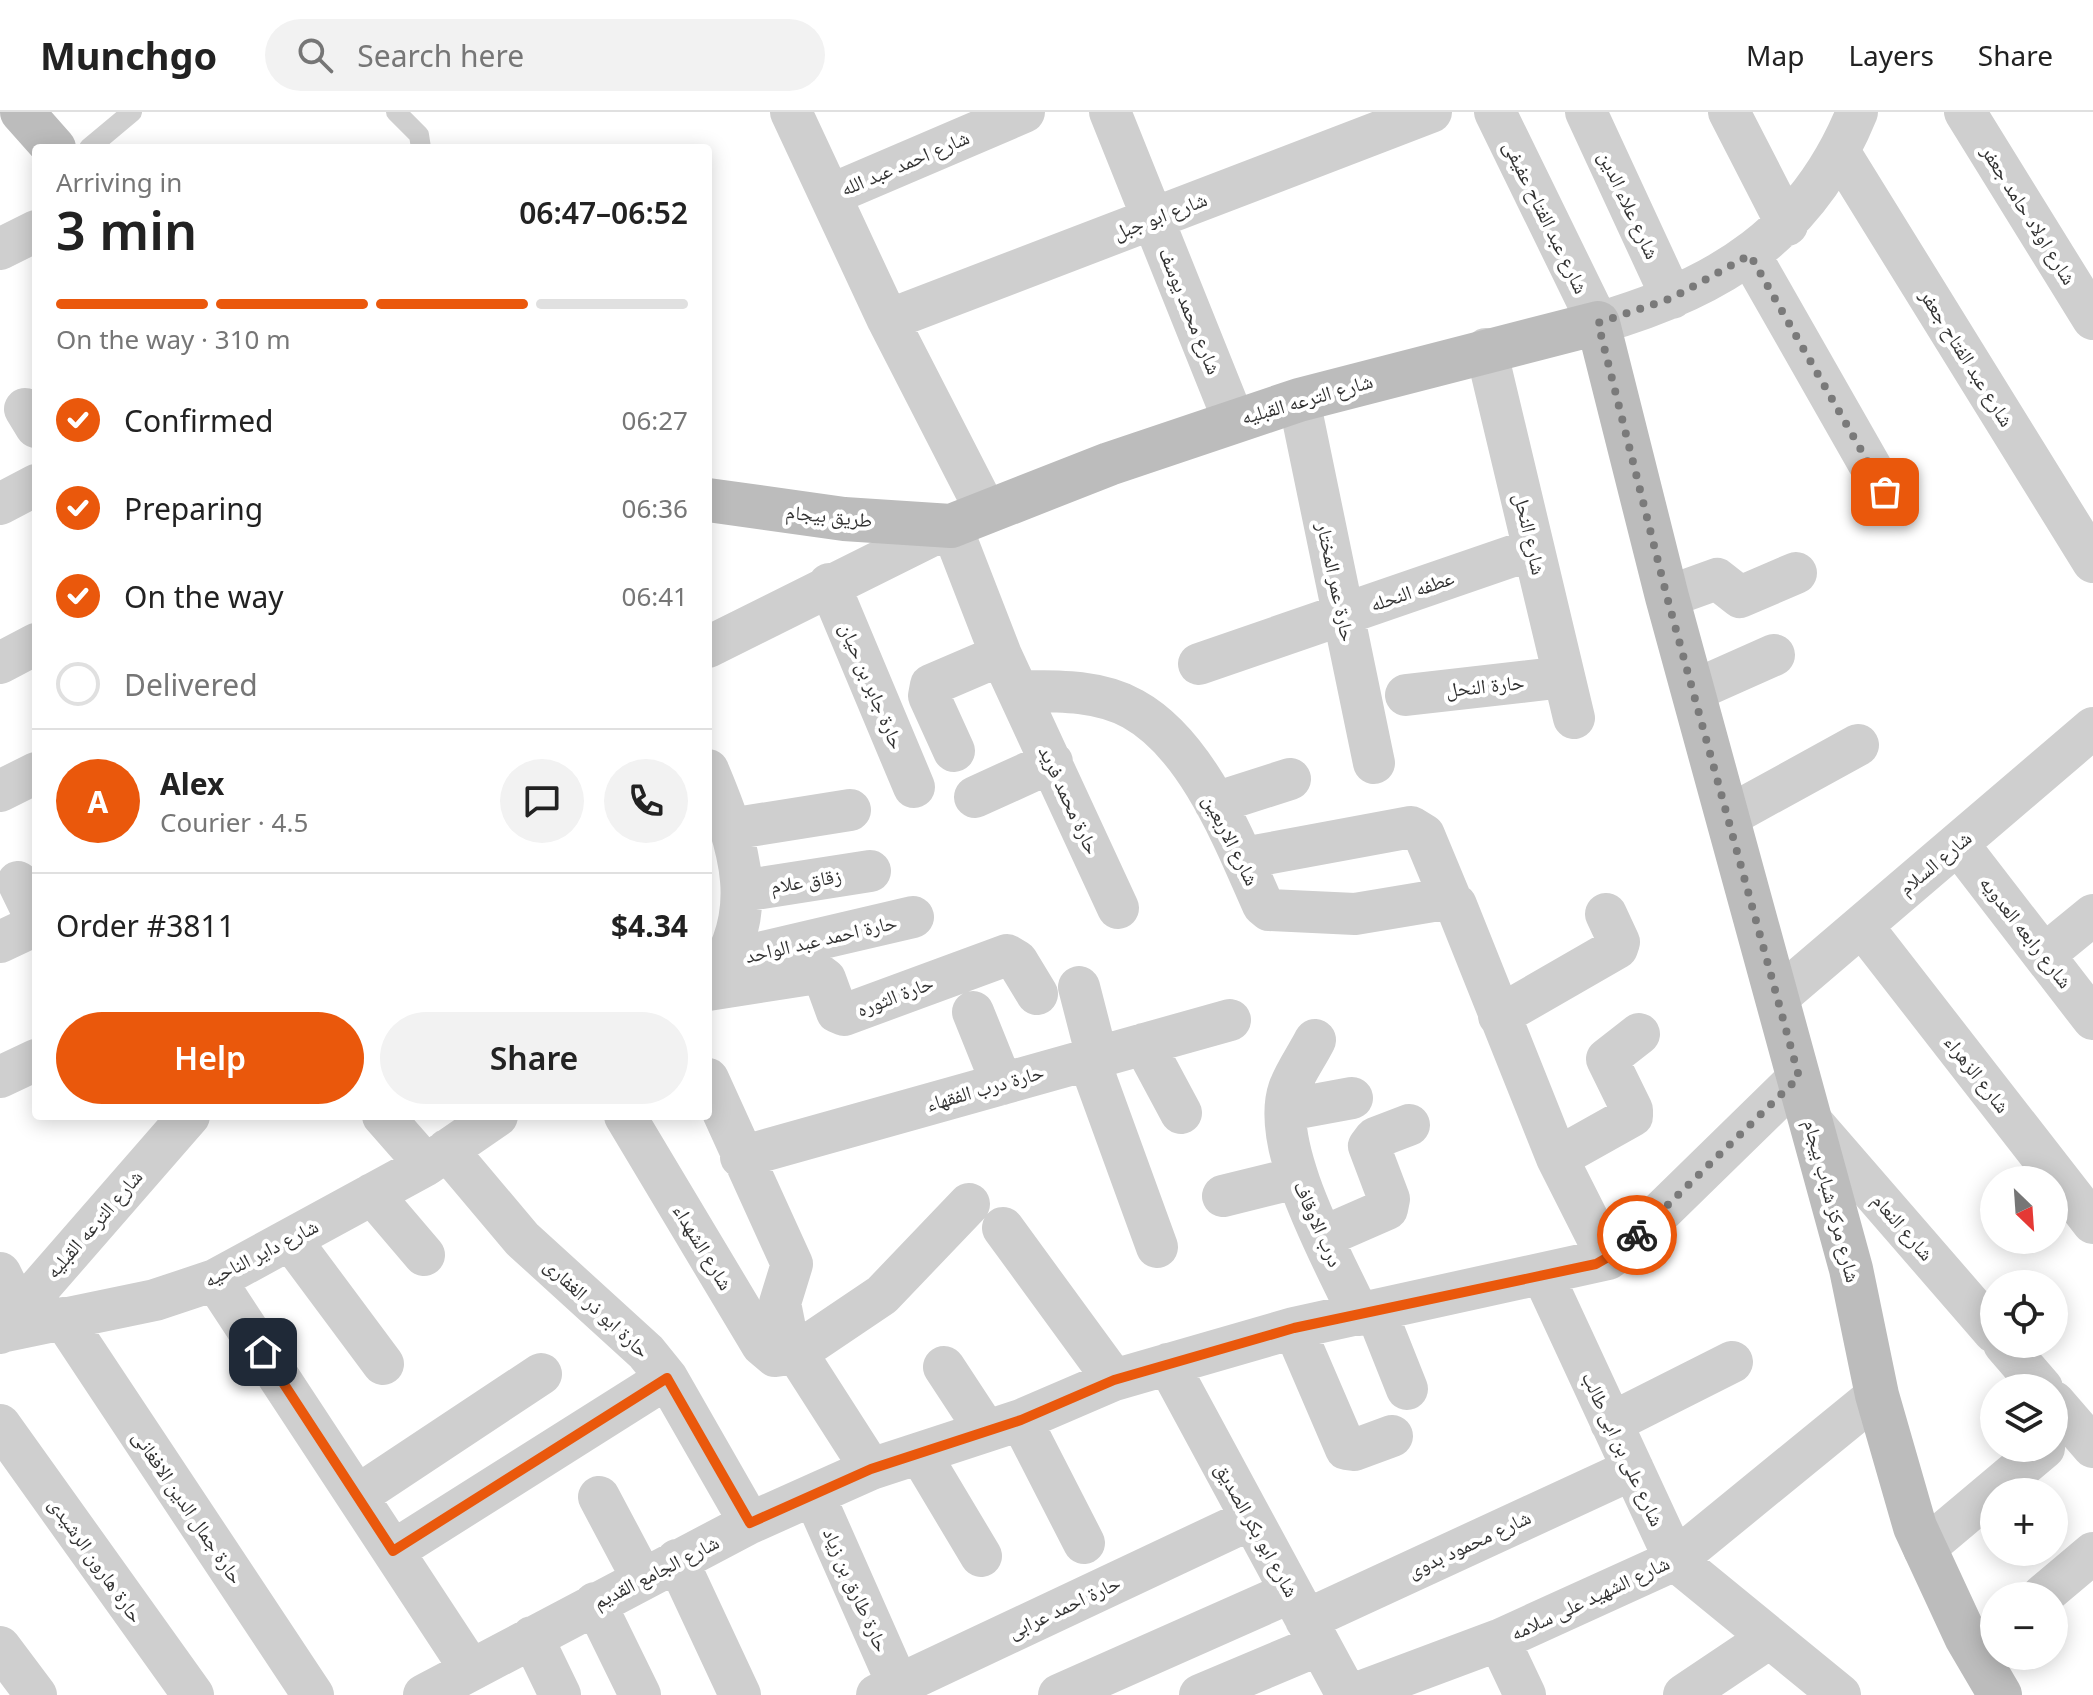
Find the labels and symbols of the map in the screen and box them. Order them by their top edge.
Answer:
street label: شارع احمد عبد الله [836,123,973,202]
street label: شارع عبد الفتاح عفيفى [1498,136,1595,298]
street label: شارع اولاد حامد جعفر [1975,139,2083,290]
street label: شارع علاء الدين [1593,146,1666,263]
street label: شارع ابو جبل [1109,185,1211,246]
street label: شارع محمد يوسف [1153,243,1228,378]
street label: شارع عبد الفتاح جعفر [1914,283,2021,432]
street label: شارع الترعه القبليه [1238,367,1376,430]
pin [1851,458,1919,526]
street label: شارع النحل [1508,490,1553,577]
street label: طريق بيجام [784,498,874,534]
street label: حارة عمر المختار [1310,519,1362,644]
street label: عطفه النحله [1366,564,1457,617]
street label: حارة جابر بن حيان [834,619,911,753]
street label: حارة النحل [1444,668,1526,703]
street label: حارة محمد فريد [1032,741,1107,859]
street label: شارع الاربعين [1197,790,1266,890]
street label: شارع السلام [1892,824,1978,902]
street label: زقاق علام [769,862,843,900]
street label: شارع رابعه العدويه [1974,870,2079,993]
street label: حارة احمد عبد الواحد [742,908,900,969]
street label: حارة الثوره [852,968,937,1023]
street label: شارع الزهراء [1938,1029,2016,1118]
street label: حارة درب الفقهاء [923,1058,1047,1117]
street label: شارع مركز شباب بيجام [1797,1116,1867,1286]
street label: شارع الترعه القبليه [39,1164,148,1284]
north arrow [1980,1166,2068,1254]
street label: درب الاوقاف [1288,1176,1349,1271]
street label: شارع النعام [1866,1187,1940,1267]
courier [1597,1195,1677,1275]
street label: شارع الشهداء [667,1199,740,1295]
street label: شارع داير الناحيه [199,1212,323,1293]
street label: حارة ابو ذر الغفارى [539,1252,656,1364]
pin [229,1318,297,1386]
street label: شارع على بن ابى طالب [1576,1367,1671,1530]
street label: حارة جمال الدين الافغانى [127,1424,250,1589]
street label: شارع ابو بكر الصديق [1209,1458,1306,1602]
street label: حارة هارون الرشيدى [43,1492,150,1628]
street label: شارع محمود بدوى [1403,1503,1535,1584]
street label: حارة طارق بن زياد [817,1523,896,1656]
street label: شارع الجامع القديم [588,1528,724,1616]
street label: شارع الشهيد على سلامه [1506,1549,1674,1646]
street label: حارة احمد عرابى [1003,1569,1125,1644]

